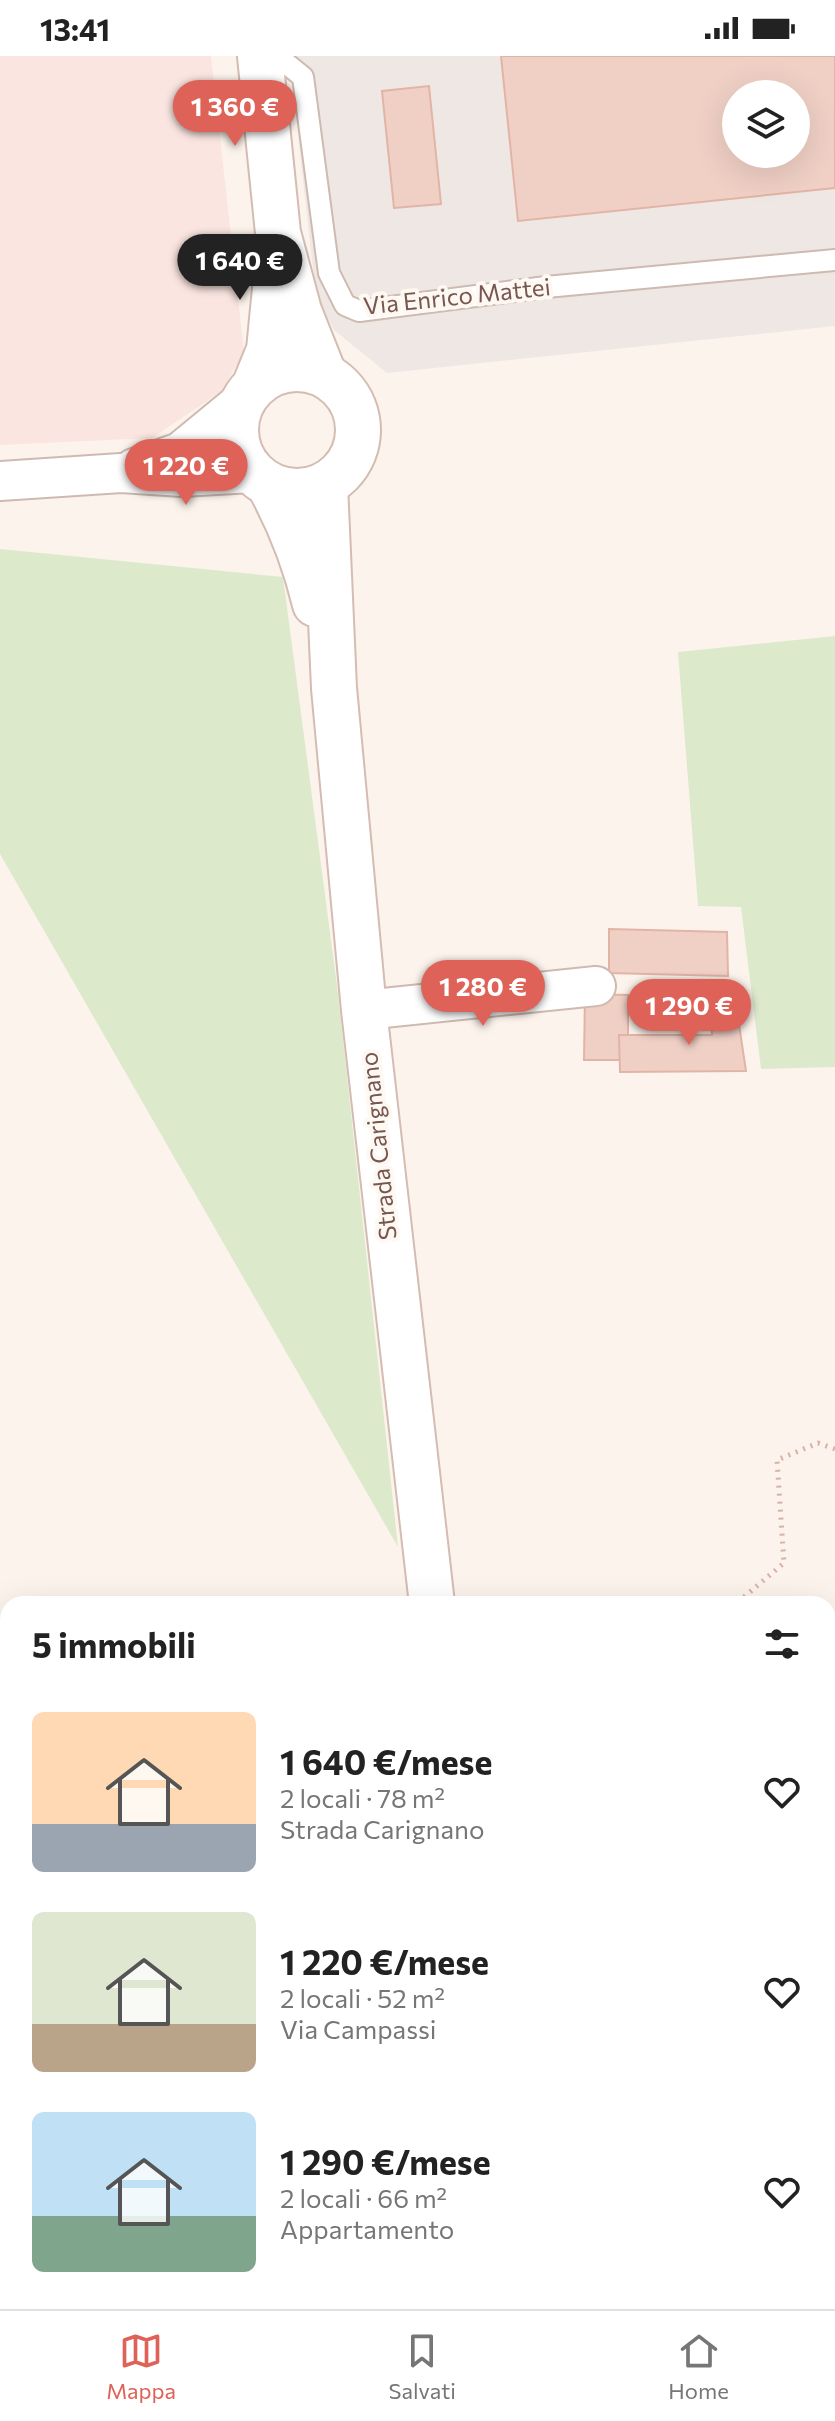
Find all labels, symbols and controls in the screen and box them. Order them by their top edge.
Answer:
text: 13:41 [40,10,110,47]
pin: 1 360 € [161,80,309,148]
map controls [722,80,810,168]
button: layers [722,80,810,168]
text: 1 360 € [191,90,279,121]
pin: 1 640 € [166,234,314,302]
text: 1 640 € [195,244,285,275]
street label: Via Enrico Mattei [362,271,552,320]
pin: 1 220 € [112,439,260,507]
text: 1 220 € [143,449,229,480]
pin: 1 280 € [409,960,557,1028]
text: 1 280 € [439,970,527,1001]
pin: 1 290 € [615,979,763,1047]
text: 1 290 € [645,989,733,1020]
street label: Strada Carignano [353,1051,402,1242]
icon: filters [760,1622,804,1666]
text: 5 immobili [32,1623,196,1665]
text: 1 640 €/mese [280,1740,492,1782]
icon: home [96,1744,192,1840]
icon: heart [760,1770,804,1814]
text: 2 locali · 78 m² [280,1782,445,1813]
text: Strada Carignano [280,1813,484,1844]
text: 1 220 €/mese [280,1940,489,1982]
icon: home [96,1944,192,2040]
icon: heart [760,1970,804,2014]
text: 2 locali · 52 m² [280,1982,445,2013]
text: Via Campassi [280,2013,437,2044]
text: 1 290 €/mese [280,2140,491,2182]
icon: home [96,2144,192,2240]
icon: heart [760,2170,804,2214]
text: 2 locali · 66 m² [280,2182,447,2213]
text: Appartamento [280,2213,454,2244]
tab: Mappa [106,2329,176,2404]
tab: Salvati [389,2329,456,2404]
tab: Home [668,2329,729,2404]

